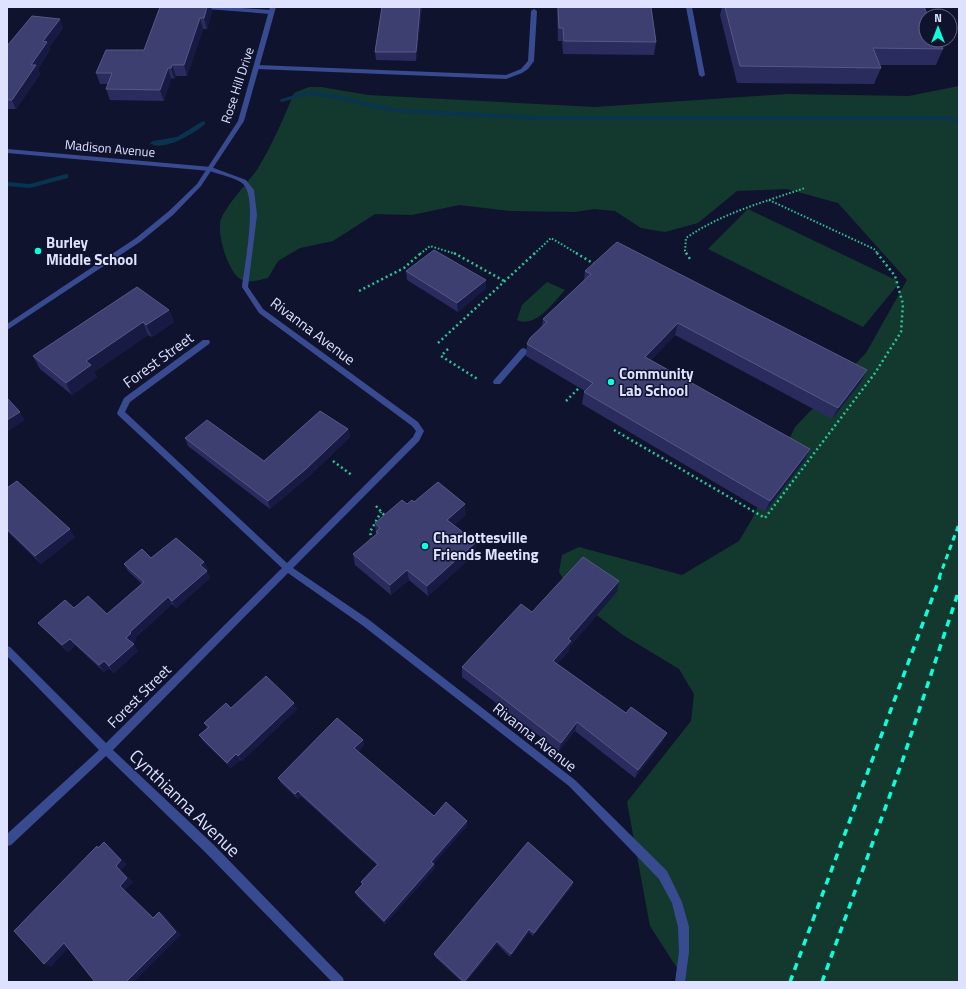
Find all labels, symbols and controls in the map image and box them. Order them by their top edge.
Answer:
north arrow [918,8,958,48]
text: N [934,10,942,26]
street label: Rose Hill Drive [215,44,259,126]
street label: Madison Avenue [64,134,156,162]
place label: Burley Middle School [46,231,137,271]
marker: Burley Middle School [33,246,43,256]
street label: Rivanna Avenue [266,291,360,371]
street label: Forest Street [118,326,199,394]
place label: Community Lab School [619,362,694,402]
marker: Community Lab School [606,377,616,387]
place label: Charlottesville Friends Meeting [433,526,538,566]
marker: Charlottesville Friends Meeting [420,541,430,551]
street label: Forest Street [102,658,177,733]
street label: Rivanna Avenue [488,697,582,777]
street label: Cynthianna Avenue [123,743,247,863]

